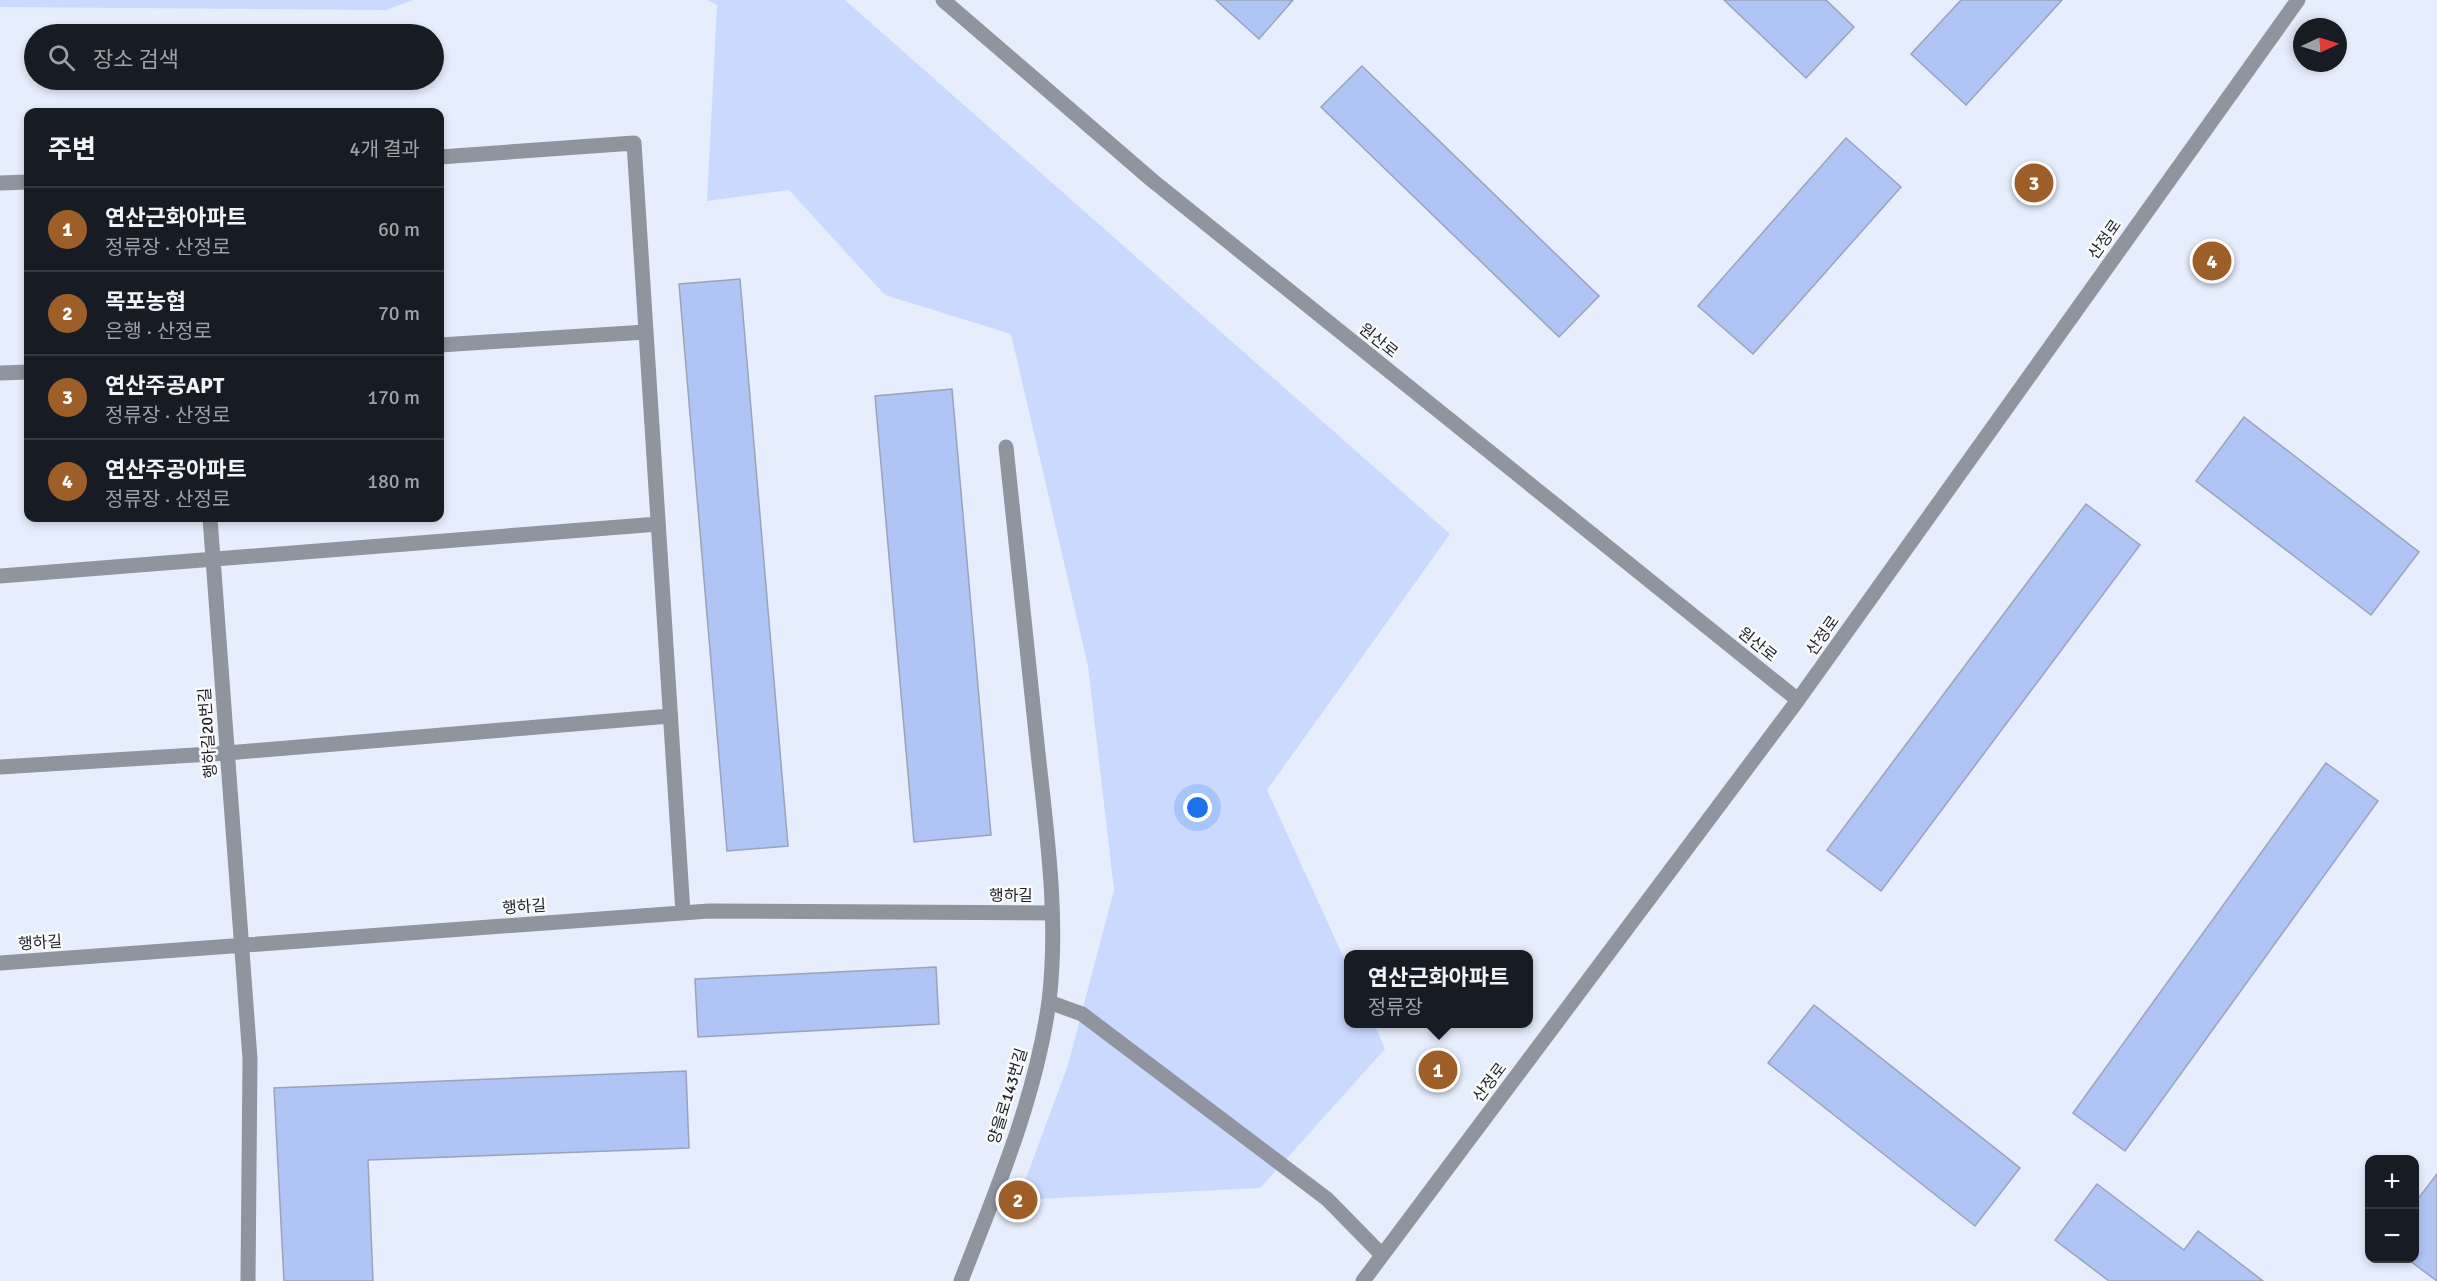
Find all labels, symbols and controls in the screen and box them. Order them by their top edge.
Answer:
north arrow [2293,18,2347,72]
search box [24,24,444,90]
icon: search [45,41,78,74]
text: 장소 검색 [93,46,179,73]
text: 주변 [48,134,96,166]
text: 4개 결과 [350,137,420,162]
pin: 3 [2014,160,2054,206]
text: 연산근화아파트 [105,204,247,231]
street label: 산정로 [2084,216,2126,263]
text: 1 [62,217,73,242]
text: 60 m [378,217,420,242]
text: 정류장 · 산정로 [105,235,230,260]
pin: 4 [2192,238,2232,284]
text: 목포농협 [105,288,186,315]
text: 2 [62,301,73,326]
text: 70 m [378,301,420,326]
text: 은행 · 산정로 [105,319,212,344]
street label: 원산로 [1355,319,1402,363]
text: 연산주공APT [105,372,224,399]
text: 3 [62,385,73,410]
text: 170 m [367,385,420,410]
text: 정류장 · 산정로 [105,403,230,428]
text: 연산주공아파트 [105,456,247,483]
text: 4 [62,469,73,494]
text: 180 m [367,469,420,494]
text: 정류장 · 산정로 [105,487,230,512]
street label: 산정로 [1802,612,1844,659]
street label: 원산로 [1734,623,1781,667]
street label: 행하길20번길 [195,687,221,779]
your location [1183,793,1212,822]
street label: 행하길 [989,886,1033,906]
street label: 행하길 [501,895,547,919]
street label: 행하길 [17,931,63,955]
popup [1344,950,1533,1028]
text: 연산근화아파트 [1368,964,1509,991]
text: 정류장 [1368,995,1423,1020]
street label: 양을로143번길 [984,1046,1032,1147]
pin: 1 [1418,1048,1458,1092]
street label: 산정로 [1469,1059,1511,1106]
map controls [2365,1155,2419,1263]
button: + [2365,1155,2419,1209]
pin: 2 [998,1178,1038,1222]
button: − [2365,1209,2419,1263]

